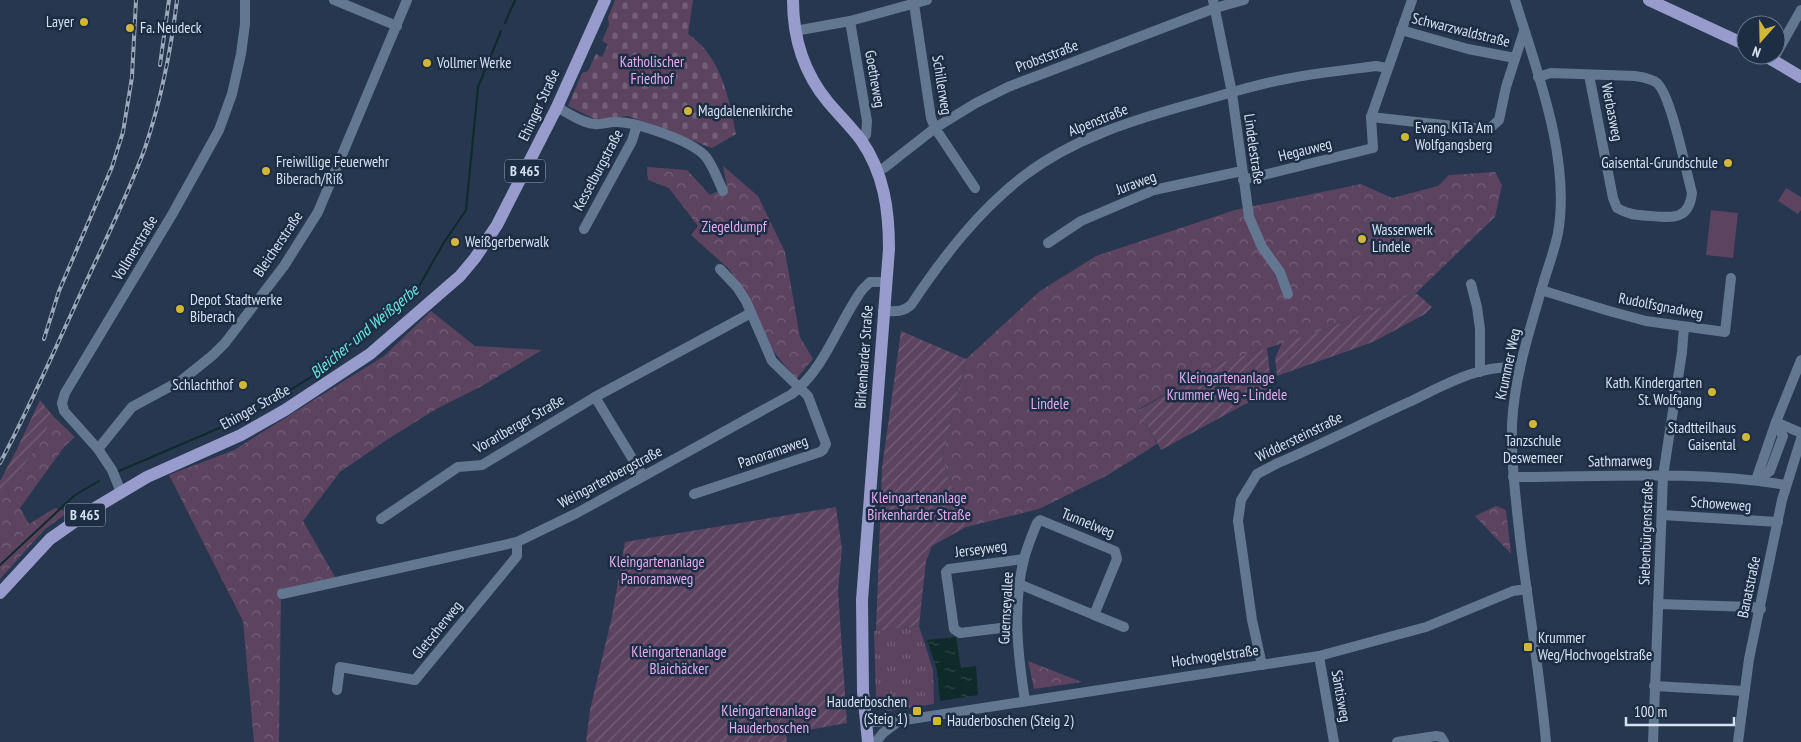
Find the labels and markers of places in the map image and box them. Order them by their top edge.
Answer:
place label: Layer [46,12,75,31]
marker: Layer [78,16,90,28]
place label: Fa. Neudeck [140,18,202,37]
marker: Fa. Neudeck [124,22,136,34]
place label: Vollmer Werke [436,53,511,72]
marker: Vollmer Werke [421,57,433,69]
place label: Magdalenenkirche [698,101,793,120]
marker: Magdalenenkirche [682,105,694,117]
place label: Evang. KiTa Am Wolfgangsberg [1415,118,1493,154]
marker: Evang. KiTa Am Wolfgangsberg [1399,131,1411,143]
place label: Freiwillige Feuerwehr Biberach/Riß [276,152,390,188]
place label: Gaisental-Grundschule [1601,153,1718,172]
marker: Gaisental-Grundschule [1722,157,1734,169]
marker: Freiwillige Feuerwehr Biberach/Riß [260,165,272,177]
place label: Wasserwerk Lindele [1372,220,1433,256]
place label: Weißgerberwalk [465,232,549,251]
marker: Wasserwerk Lindele [1356,233,1368,245]
marker: Weißgerberwalk [449,236,461,248]
place label: Depot Stadtwerke Biberach [190,290,282,326]
marker: Depot Stadtwerke Biberach [174,303,186,315]
place label: Kath. Kindergarten St. Wolfgang [1606,373,1702,409]
place label: Schlachthof [172,375,234,394]
marker: Schlachthof [237,379,249,391]
marker: Kath. Kindergarten St. Wolfgang [1706,386,1718,398]
marker: Tanzschule Deswemeer [1527,418,1539,430]
place label: Stadtteilhaus Gaisental [1668,418,1737,454]
place label: Tanzschule Deswemeer [1503,431,1564,467]
marker: Stadtteilhaus Gaisental [1740,431,1752,443]
place label: Krummer Weg/Hochvogelstraße [1538,628,1652,664]
marker: Krummer Weg/Hochvogelstraße [1522,641,1534,653]
place label: Hauderboschen (Steig 1) [827,692,907,728]
marker: Hauderboschen (Steig 1) [911,705,923,717]
place label: Hauderboschen (Steig 2) [947,711,1074,730]
marker: Hauderboschen (Steig 2) [931,715,943,727]

